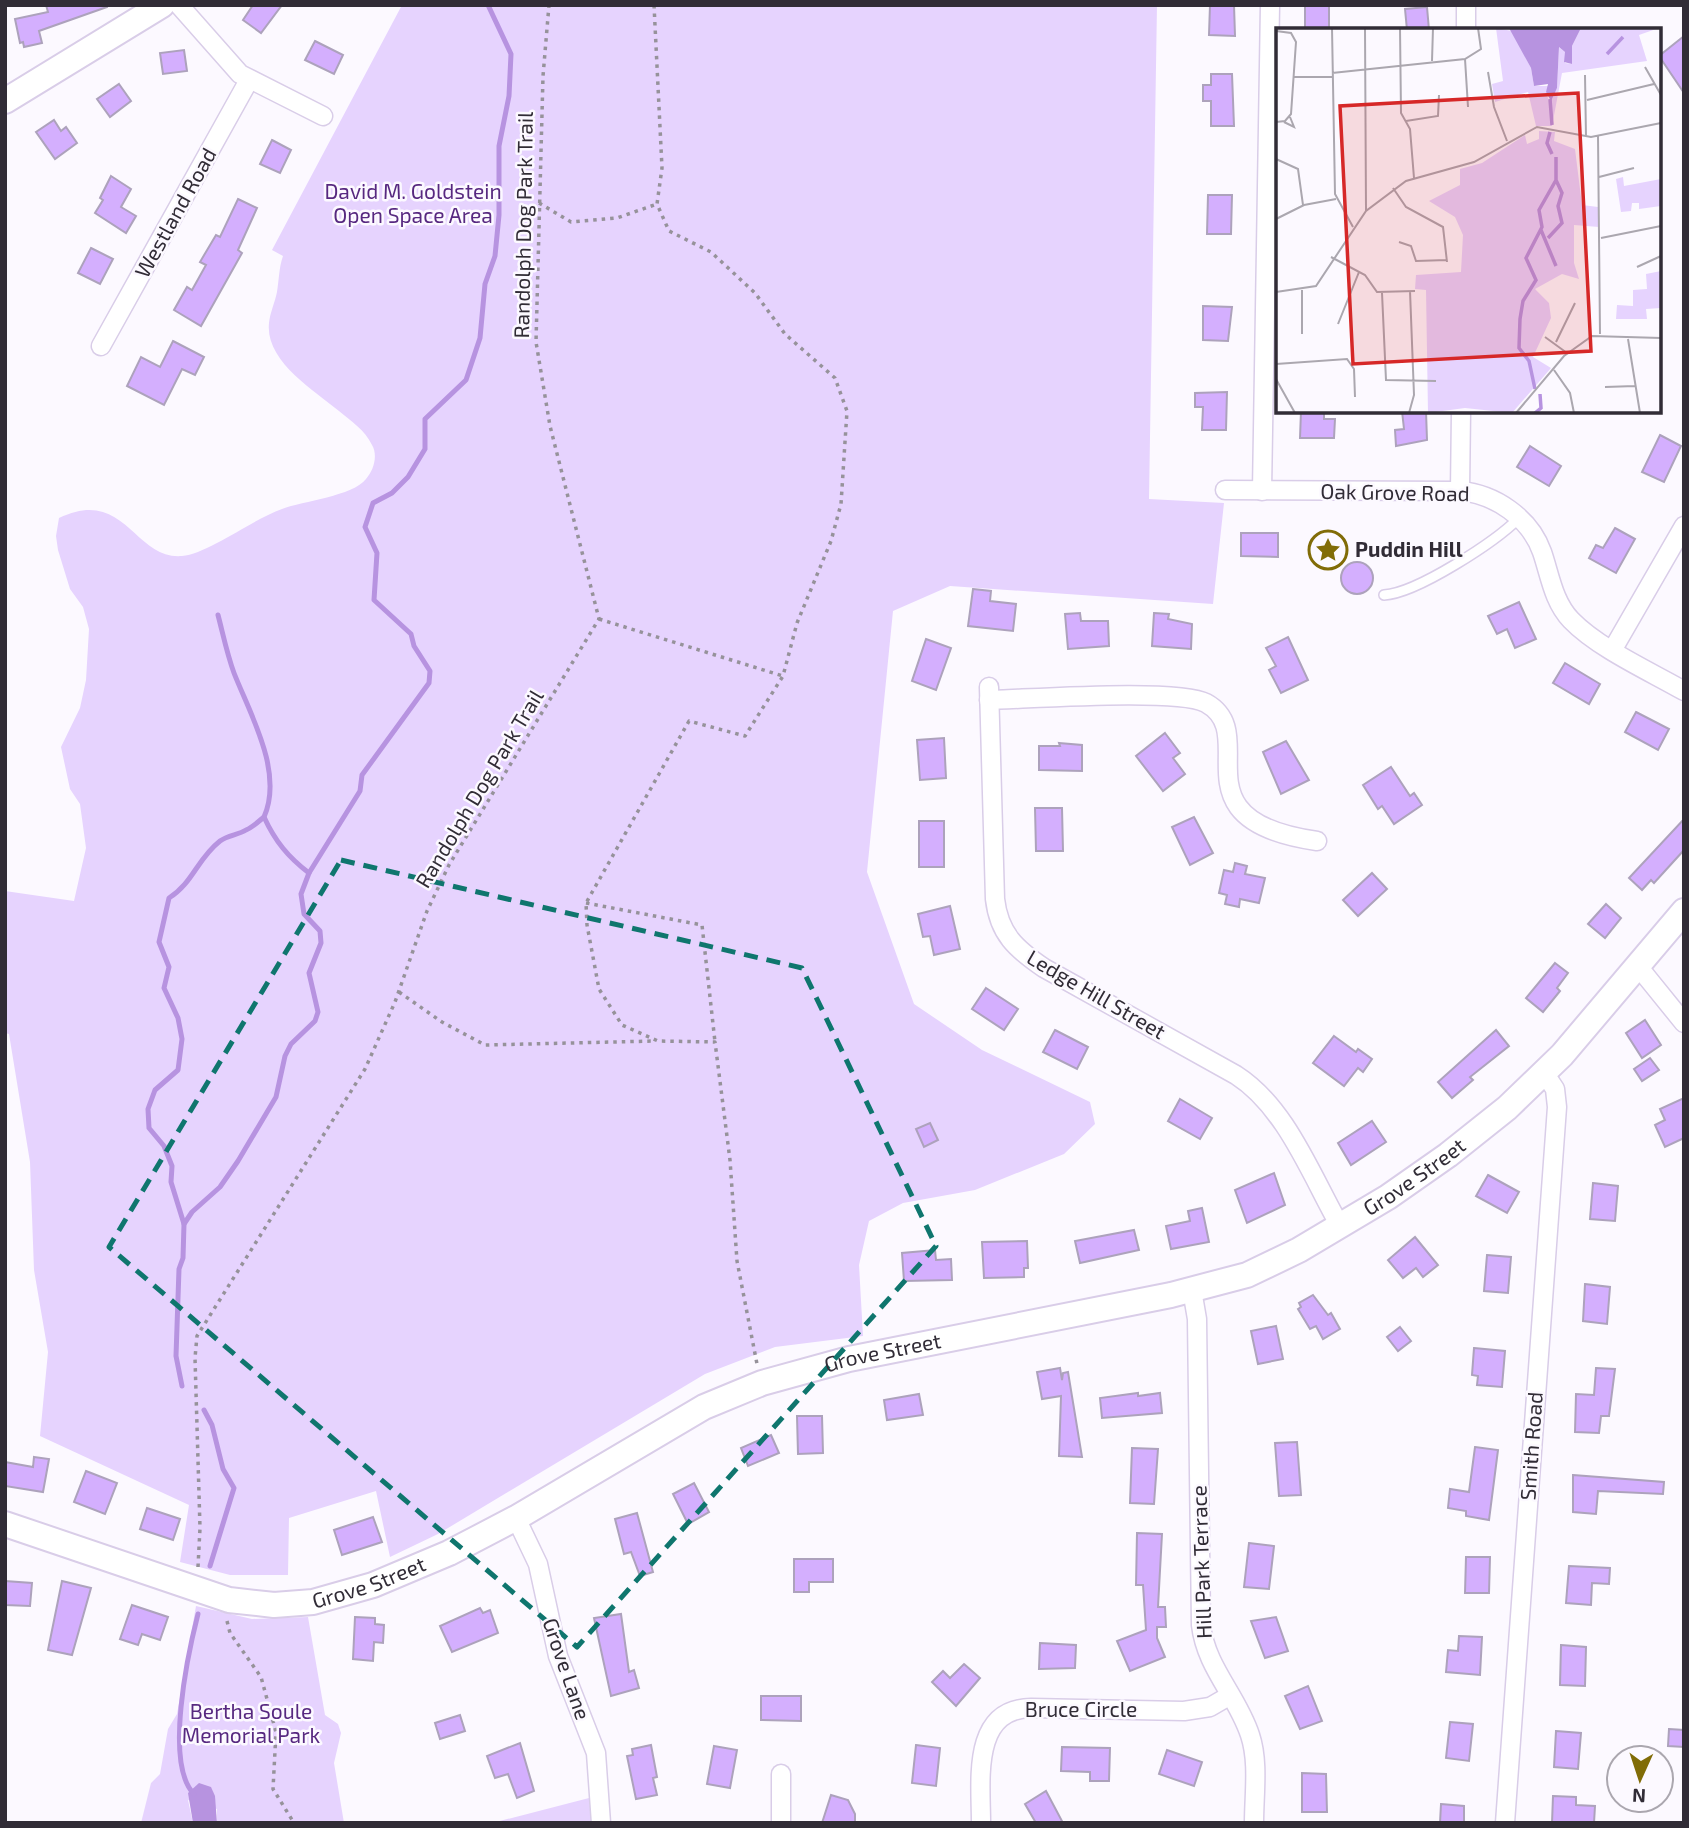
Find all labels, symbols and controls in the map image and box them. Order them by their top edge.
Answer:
inset map [1276,28,1661,413]
street label: Randolph Dog Park Trail [508,111,537,339]
street label: Westland Road [129,143,221,282]
park label: David M. Goldstein Open Space Area [324,178,502,227]
street label: Oak Grove Road [1320,478,1470,505]
place icon: Puddin Hill [1307,529,1349,571]
place label: Puddin Hill [1355,536,1463,561]
street label: Randolph Dog Park Trail [410,684,548,892]
street label: Ledge Hill Street [1023,944,1171,1043]
street label: Grove Street [1358,1132,1470,1220]
street label: Grove Street [821,1327,943,1376]
street label: Smith Road [1514,1391,1547,1501]
street label: Hill Park Terrace [1185,1485,1216,1639]
street label: Grove Street [309,1550,429,1613]
street label: Grove Lane [538,1614,596,1723]
street label: Bruce Circle [1025,1696,1137,1721]
park label: Bertha Soule Memorial Park [182,1698,321,1747]
north arrow [1605,1744,1675,1814]
text: N [1632,1785,1647,1808]

